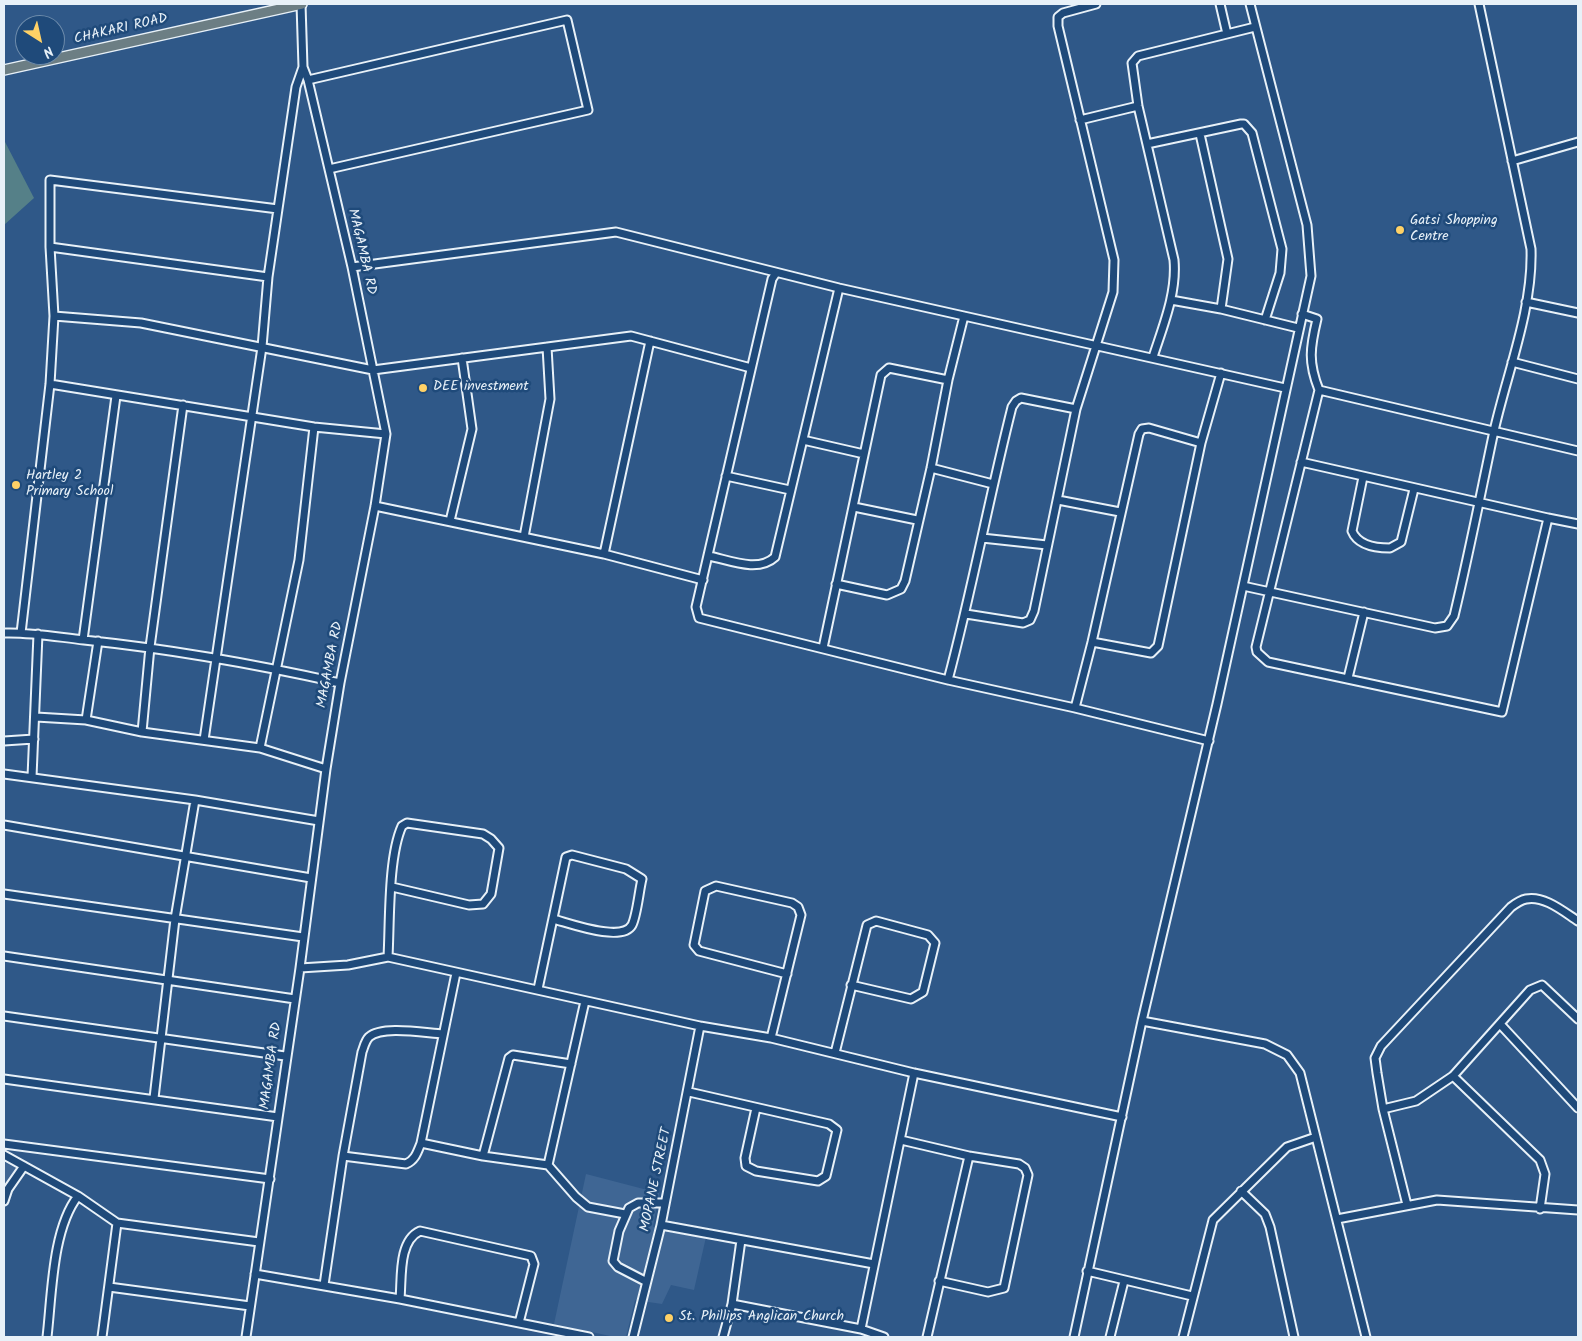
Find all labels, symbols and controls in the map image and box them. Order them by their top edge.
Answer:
street label: CHAKARI ROAD [73,11,169,49]
north arrow [15,15,65,65]
text: N [38,40,58,63]
street label: MAGAMBA RD [343,207,379,297]
place label: Gatsi Shopping Centre [1410,214,1498,246]
marker: Gatsi Shopping Centre [1394,224,1406,236]
place label: DEE investment [433,380,529,396]
marker: DEE investment [417,382,429,394]
place label: Hartley 2 Primary School [26,469,113,502]
marker: Hartley 2 Primary School [10,479,22,491]
street label: MAGAMBA RD [314,620,348,710]
street label: MAGAMBA RD [258,1021,286,1111]
street label: MOPANE STREET [638,1126,676,1234]
place label: St. Phillips Anglican Church [679,1310,844,1326]
marker: St. Phillips Anglican Church [663,1312,675,1324]

